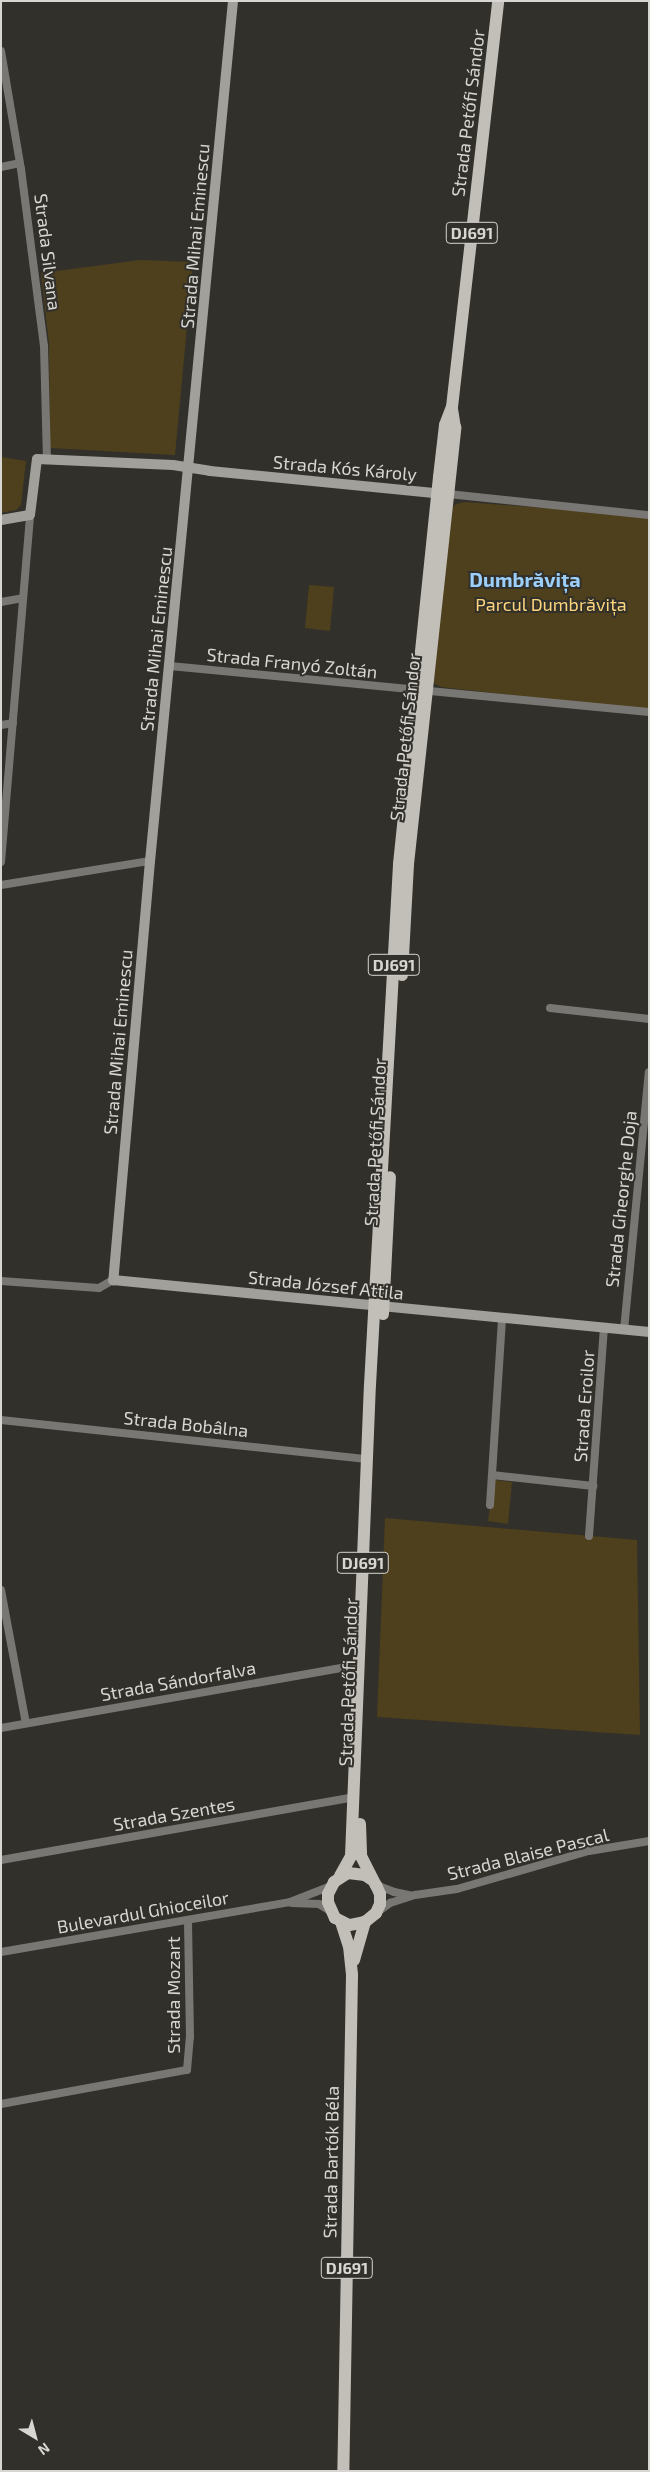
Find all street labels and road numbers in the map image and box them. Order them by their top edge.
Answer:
street label: Strada Petőfi Sándor [447,28,489,198]
street label: Strada Mihai Eminescu [176,142,214,330]
street label: Strada Silvana [30,192,66,312]
road number: DJ691 [446,220,498,247]
street label: Strada Kós Károly [272,451,418,485]
street label: Strada Mihai Eminescu [136,545,176,733]
street label: Strada Franyó Zoltán [206,643,378,683]
street label: Strada Petőfi Sándor [385,652,425,822]
street label: Strada Mihai Eminescu [99,948,137,1136]
road number: DJ691 [368,952,420,978]
street label: Strada Petőfi Sándor [360,1057,390,1227]
street label: Strada Gheorghe Doja [601,1110,641,1288]
street label: Strada József Attila [246,1266,406,1304]
street label: Strada Eroilor [569,1349,599,1463]
street label: Strada Bobâlna [123,1407,249,1441]
road number: DJ691 [337,1550,389,1576]
street label: Strada Petőfi Sándor [334,1597,362,1767]
street label: Strada Sándorfalva [99,1657,257,1705]
street label: Strada Szentes [111,1793,237,1835]
street label: Strada Blaise Pascal [445,1824,611,1884]
street label: Bulevardul Ghioceilor [55,1886,231,1938]
street label: Strada Mozart [162,1936,184,2054]
street label: Strada Bartók Béla [319,2085,343,2239]
road number: DJ691 [321,2254,373,2282]

